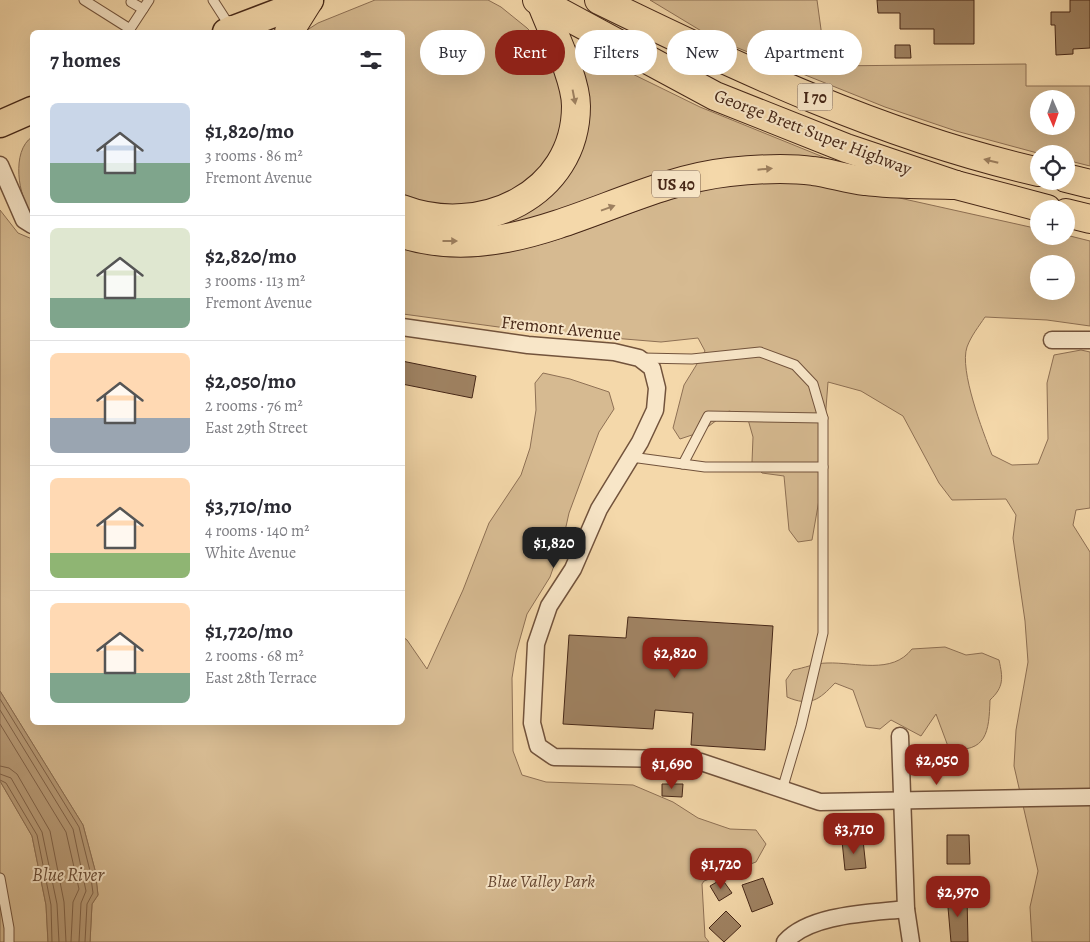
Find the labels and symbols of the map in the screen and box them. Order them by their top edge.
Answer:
street label: George Brett Super Highway [711,83,916,181]
road number: I 70 [798,84,832,110]
one-way arrow [570,90,578,105]
north arrow [1030,90,1075,135]
one-way arrow [984,157,999,165]
one-way arrow [757,165,773,173]
road number: US 40 [652,170,700,198]
one-way arrow [601,204,616,212]
one-way arrow [443,237,459,245]
street label: Fremont Avenue [500,310,622,346]
pin: $1,820 [513,526,595,569]
pin: $2,820 [634,636,716,679]
pin: $2,050 [896,744,978,786]
pin: $1,690 [631,748,713,790]
pin: $3,710 [813,812,895,855]
pin: $1,720 [680,848,762,890]
water label: Blue River [32,862,105,888]
park label: Blue Valley Park [487,869,595,893]
pin: $2,970 [917,876,999,918]

